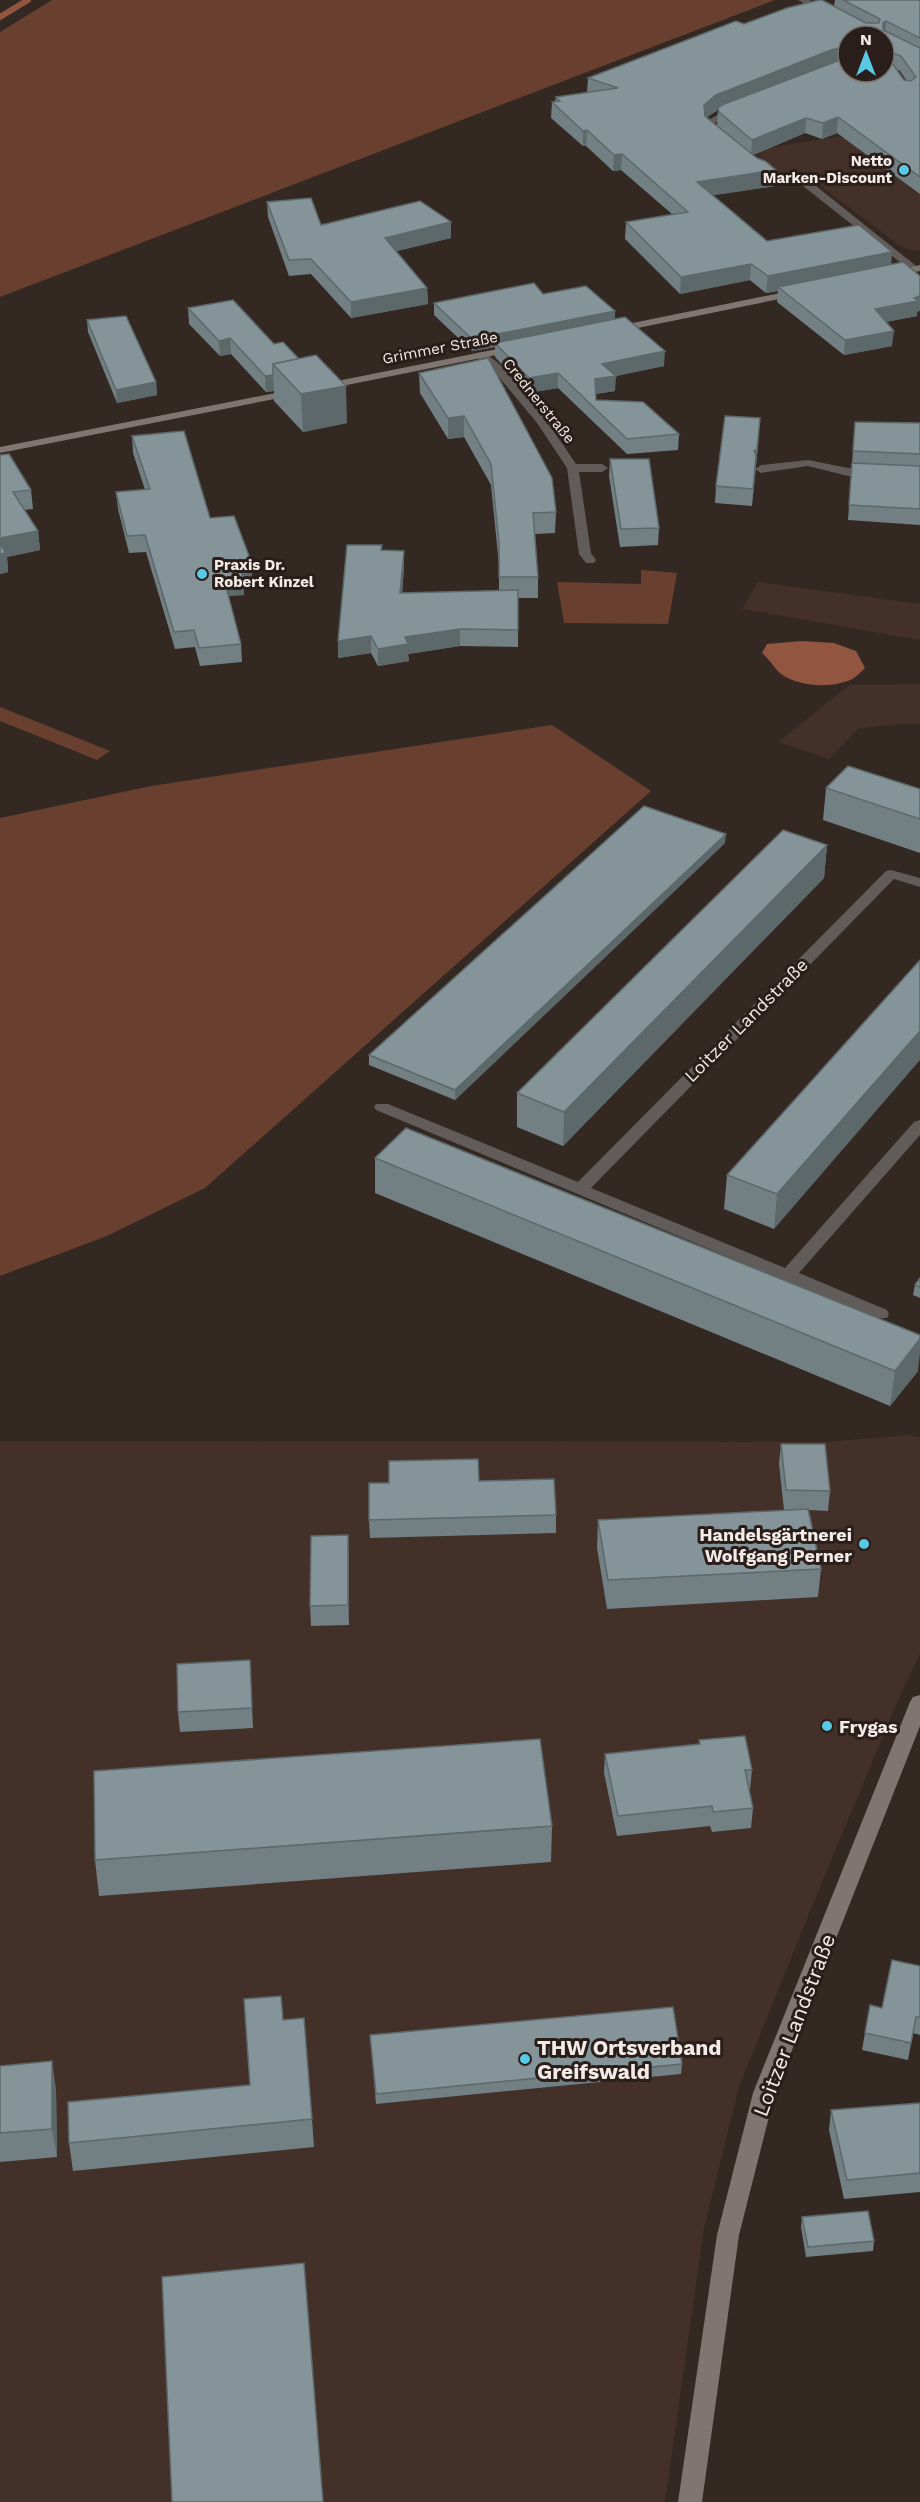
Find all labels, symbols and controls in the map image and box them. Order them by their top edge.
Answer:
north arrow [836,24,896,84]
text: N [860,30,872,49]
place label: Netto Marken-Discount [763,152,892,187]
marker: Netto Marken-Discount [897,163,911,177]
street label: Grimmer Straße [381,328,499,368]
street label: Crednerstraße [499,355,579,447]
place label: Praxis Dr. Robert Kinzel [214,556,314,591]
marker: Praxis Dr. Robert Kinzel [195,567,209,581]
street label: Loitzer Landstraße [680,954,812,1086]
place label: Handelsgärtnerei Wolfgang Perner [699,1524,852,1566]
marker: Handelsgärtnerei Wolfgang Perner [857,1537,871,1551]
place label: Frygas [839,1716,898,1737]
marker: Frygas [820,1719,834,1733]
street label: Loitzer Landstraße [748,1930,840,2120]
place label: THW Ortsverband Greifswald [537,2035,722,2084]
marker: THW Ortsverband Greifswald [518,2052,532,2066]

